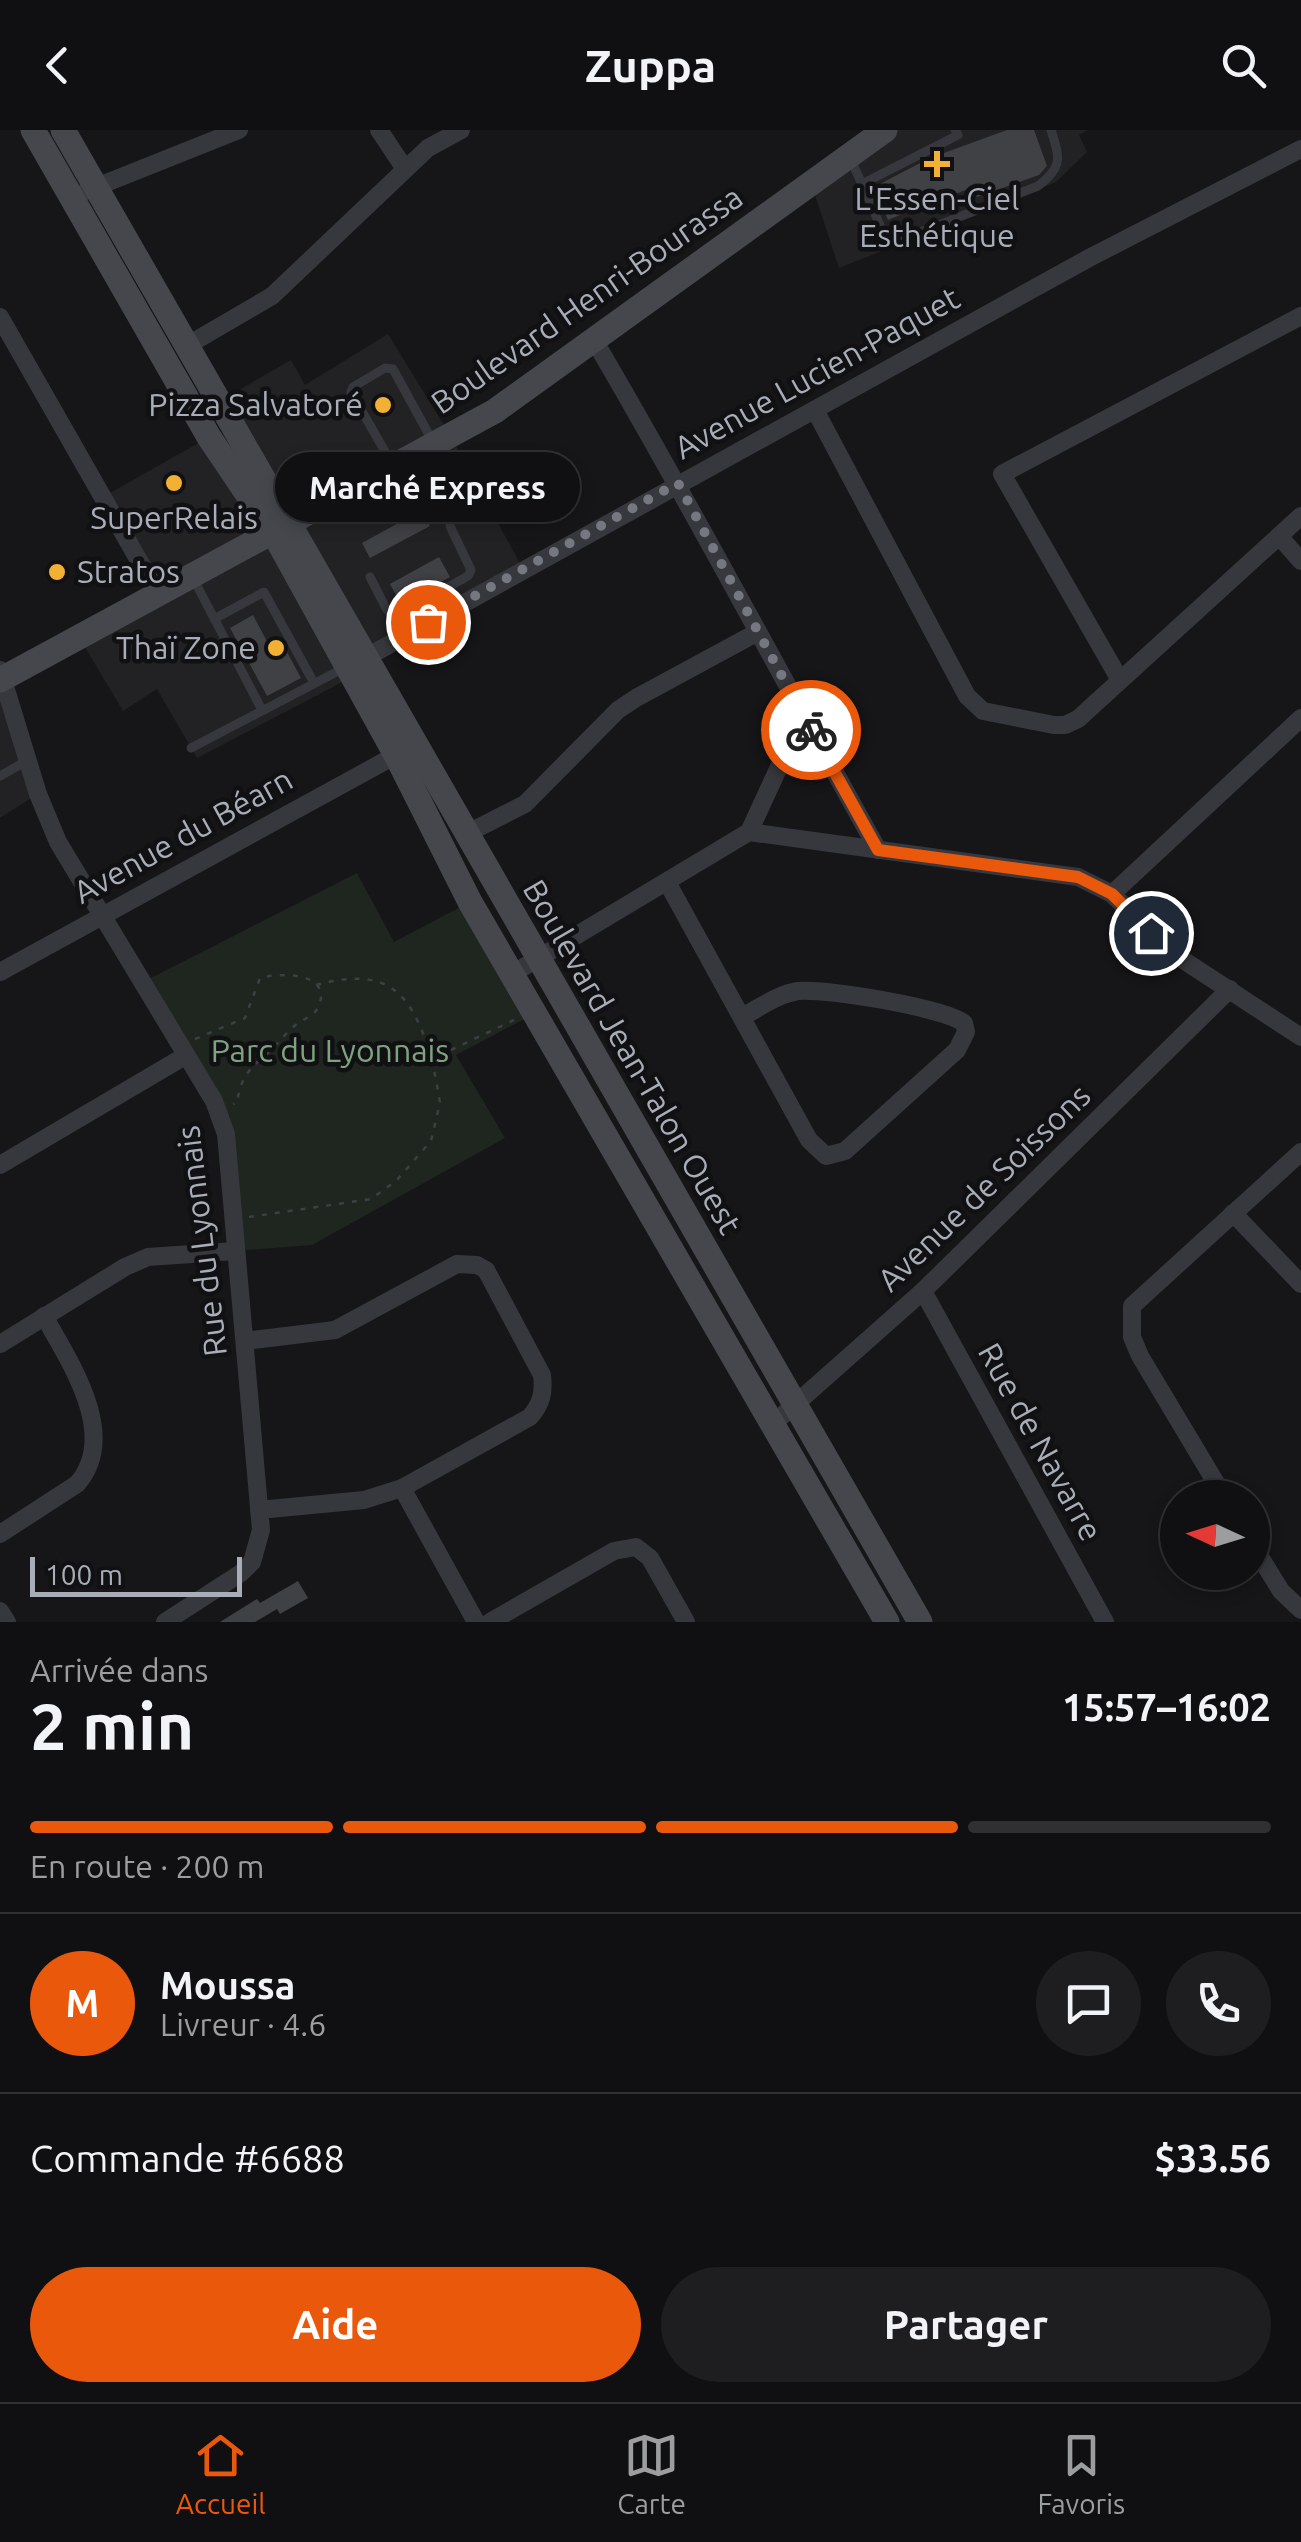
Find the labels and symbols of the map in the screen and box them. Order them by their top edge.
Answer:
marker: L'Essen-Ciel Esthétique [926,153,948,175]
street label: Boulevard Henri-Bourassa [424,178,749,420]
place label: L'Essen-Ciel Esthétique [855,180,1019,253]
street label: Avenue Lucien-Paquet [668,279,966,465]
place label: Pizza Salvatoré [148,386,363,422]
marker: Pizza Salvatoré [372,394,394,416]
callout: Marché Express [276,452,580,522]
marker: SuperRelais [163,472,185,494]
place label: SuperRelais [90,499,258,535]
place label: Stratos [77,553,180,589]
marker: Stratos [46,561,68,583]
pin [386,580,471,665]
place label: Thaï Zone [116,629,256,665]
marker: Thaï Zone [265,637,287,659]
courier [761,680,861,780]
street label: Avenue du Béarn [67,760,298,910]
street label: Boulevard Jean-Talon Ouest [517,873,749,1240]
pin [1109,891,1194,976]
park label: Parc du Lyonnais [211,1032,449,1068]
street label: Avenue de Soissons [870,1077,1097,1298]
street label: Rue du Lyonnais [169,1124,233,1359]
street label: Rue de Navarre [972,1337,1110,1546]
north arrow [1160,1480,1270,1590]
scale bar [30,1552,242,1596]

